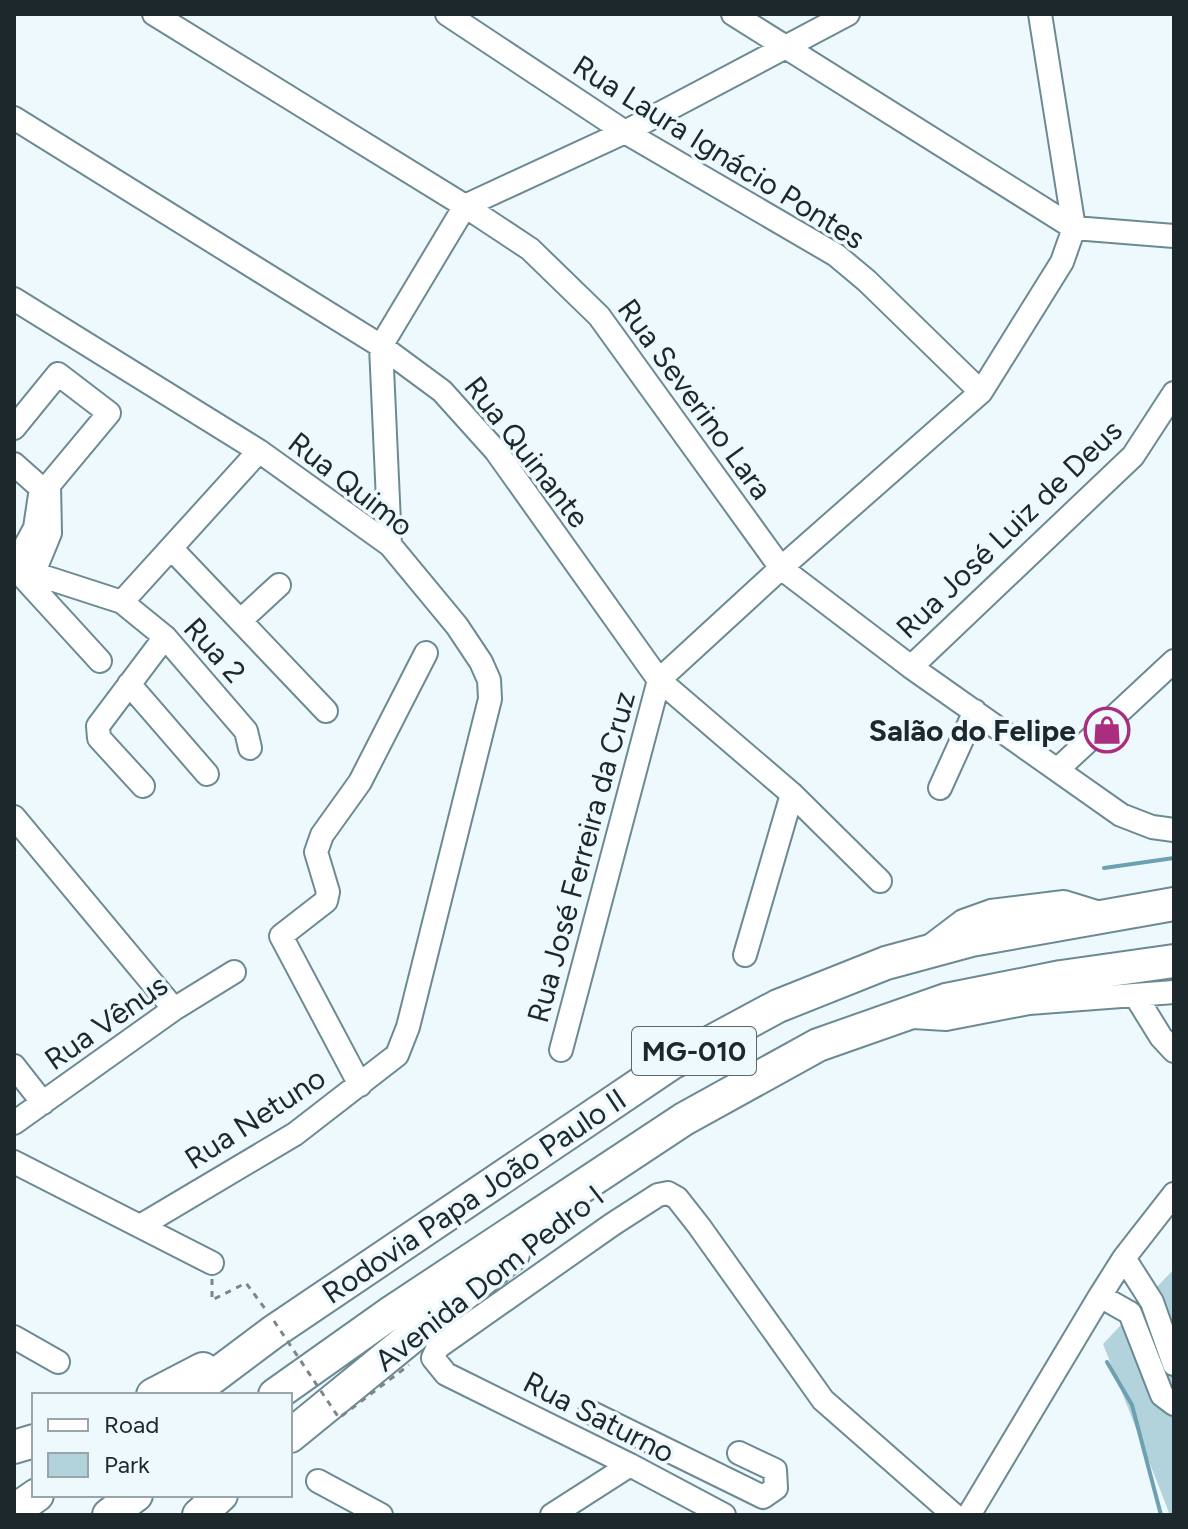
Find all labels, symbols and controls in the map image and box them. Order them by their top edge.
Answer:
street label: Rua Laura Ignácio Pontes [566,47,872,257]
street label: Rua Severino Lara [610,291,780,507]
street label: Rua Quinante [456,369,598,535]
street label: Rua José Luiz de Deus [888,412,1130,646]
street label: Rua Quimo [281,424,421,544]
street label: Rua 2 [176,610,254,690]
street label: Rua José Ferreira da Cruz [519,687,643,1027]
shop icon: Salão do Felipe [1083,706,1131,754]
place label: Salão do Felipe [869,712,1076,749]
street label: Rua Vênus [37,966,175,1078]
road number: MG-010 [632,1027,756,1075]
street label: Rua Netuno [178,1059,332,1177]
street label: Rodovia Papa João Paulo II [315,1080,633,1312]
street label: Avenida Dom Pedro I [367,1177,611,1379]
street label: Rua Saturno [517,1363,681,1471]
legend [32,1393,292,1497]
text: Road [104,1410,159,1439]
text: Park [104,1450,150,1479]

